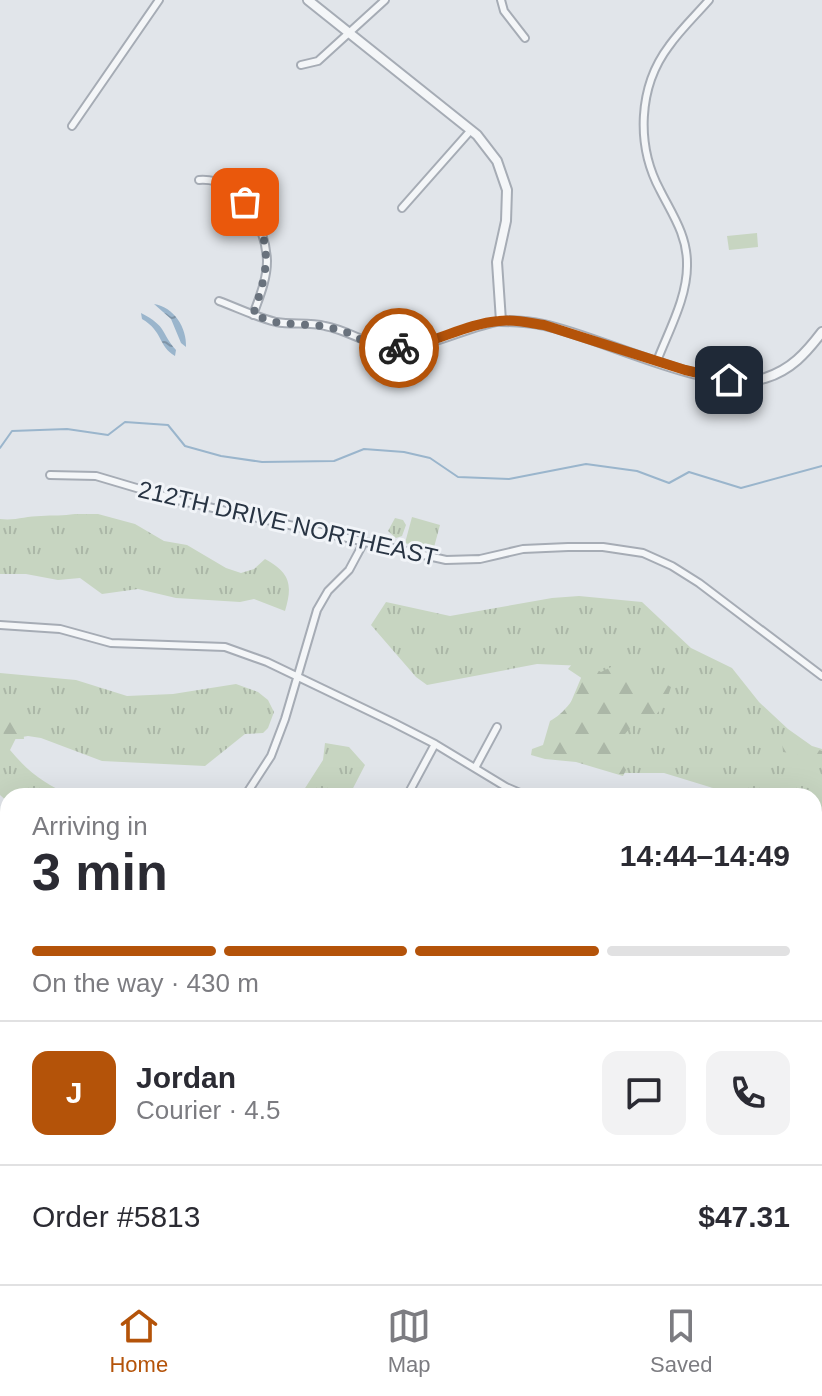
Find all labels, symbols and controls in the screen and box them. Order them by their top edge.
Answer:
pin [211,168,279,236]
icon: bag [223,180,267,224]
courier [359,308,439,388]
icon: bike [377,326,421,370]
pin [695,346,763,414]
icon: home [707,358,751,402]
street label: 212TH DRIVE NORTHEAST [136,475,441,571]
text: Arriving in [32,811,148,841]
text: 14:44–14:49 [620,839,790,872]
text: 3 min [32,843,168,901]
text: On the way · 430 m [32,968,259,998]
button: chat [602,1051,686,1135]
button: phone [706,1051,790,1135]
text: Jordan [136,1061,236,1094]
text: J [66,1076,82,1109]
text: Courier · 4.5 [136,1095,281,1125]
text: Order #5813 [32,1200,200,1233]
text: $47.31 [698,1200,790,1233]
tab: Home [109,1304,168,1378]
tab: Map [387,1304,431,1378]
tab: Saved [650,1304,713,1378]

